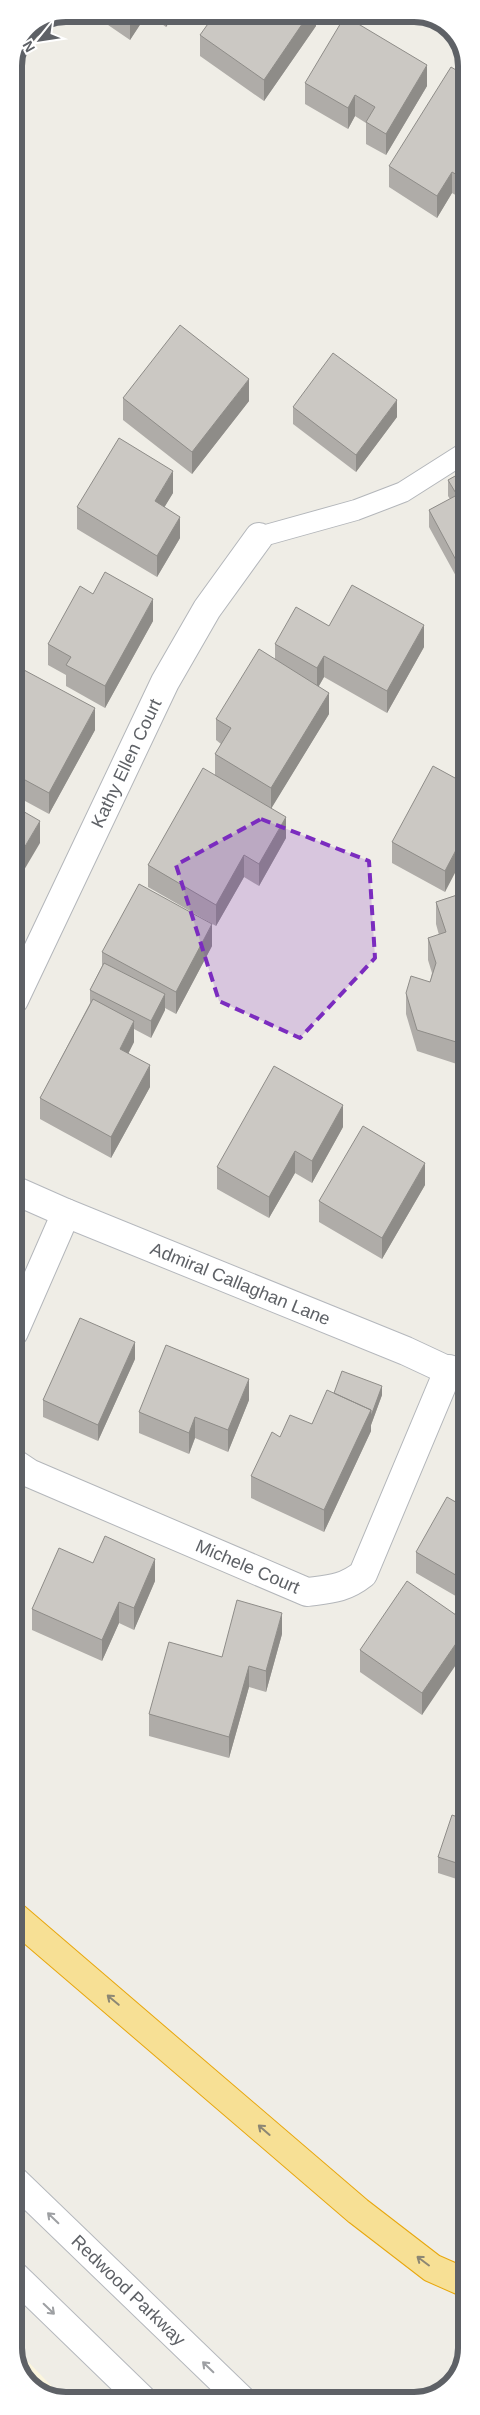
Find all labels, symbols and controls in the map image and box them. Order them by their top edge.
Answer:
north arrow [15,15,65,65]
text: N [19,38,38,55]
street label: Kathy Ellen Court [87,696,165,831]
street label: Admiral Callaghan Lane [148,1238,333,1329]
street label: Michele Court [193,1536,303,1598]
one-way arrow [106,1995,119,2006]
one-way arrow [257,2124,270,2135]
one-way arrow [47,2212,60,2224]
street label: Redwood Parkway [67,2231,189,2350]
one-way arrow [416,2256,430,2266]
one-way arrow [43,2303,55,2315]
one-way arrow [202,2361,214,2373]

